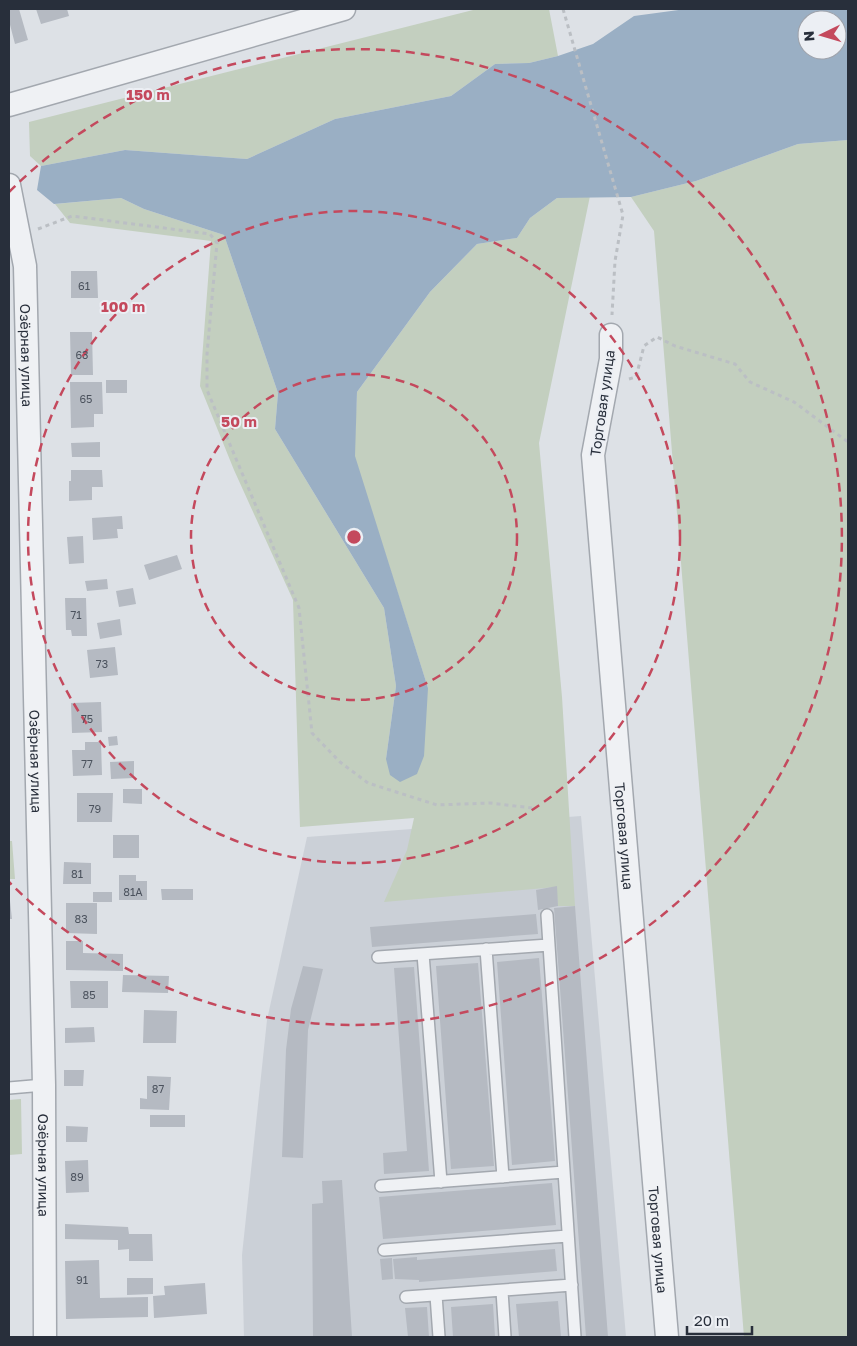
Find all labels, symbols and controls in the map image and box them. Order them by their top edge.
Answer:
north arrow [797,10,847,60]
text: N [800,30,817,42]
text: 150 m [126,85,170,103]
house number: 61 [78,279,90,292]
text: 100 m [101,297,145,315]
street label: Озёрная улица [17,303,37,407]
house number: 63 [75,348,89,361]
street label: Торговая улица [586,349,618,457]
house number: 65 [79,392,93,405]
text: 50 m [221,412,257,430]
centre of rings [345,528,363,546]
house number: 71 [70,608,82,621]
house number: 73 [96,657,108,670]
street label: Озёрная улица [27,709,46,813]
house number: 75 [81,712,93,725]
house number: 77 [81,757,93,770]
street label: Торговая улица [612,782,638,890]
house number: 79 [89,802,101,815]
house number: 81 [71,867,83,880]
house number: 81А [123,885,143,898]
house number: 83 [74,912,88,925]
house number: 85 [82,988,96,1001]
house number: 87 [152,1082,164,1095]
street label: Озёрная улица [36,1113,53,1217]
house number: 89 [70,1170,84,1183]
street label: Торговая улица [646,1185,672,1294]
house number: 91 [76,1273,88,1286]
scale bar [687,1304,752,1336]
text: 20 m [694,1311,729,1329]

